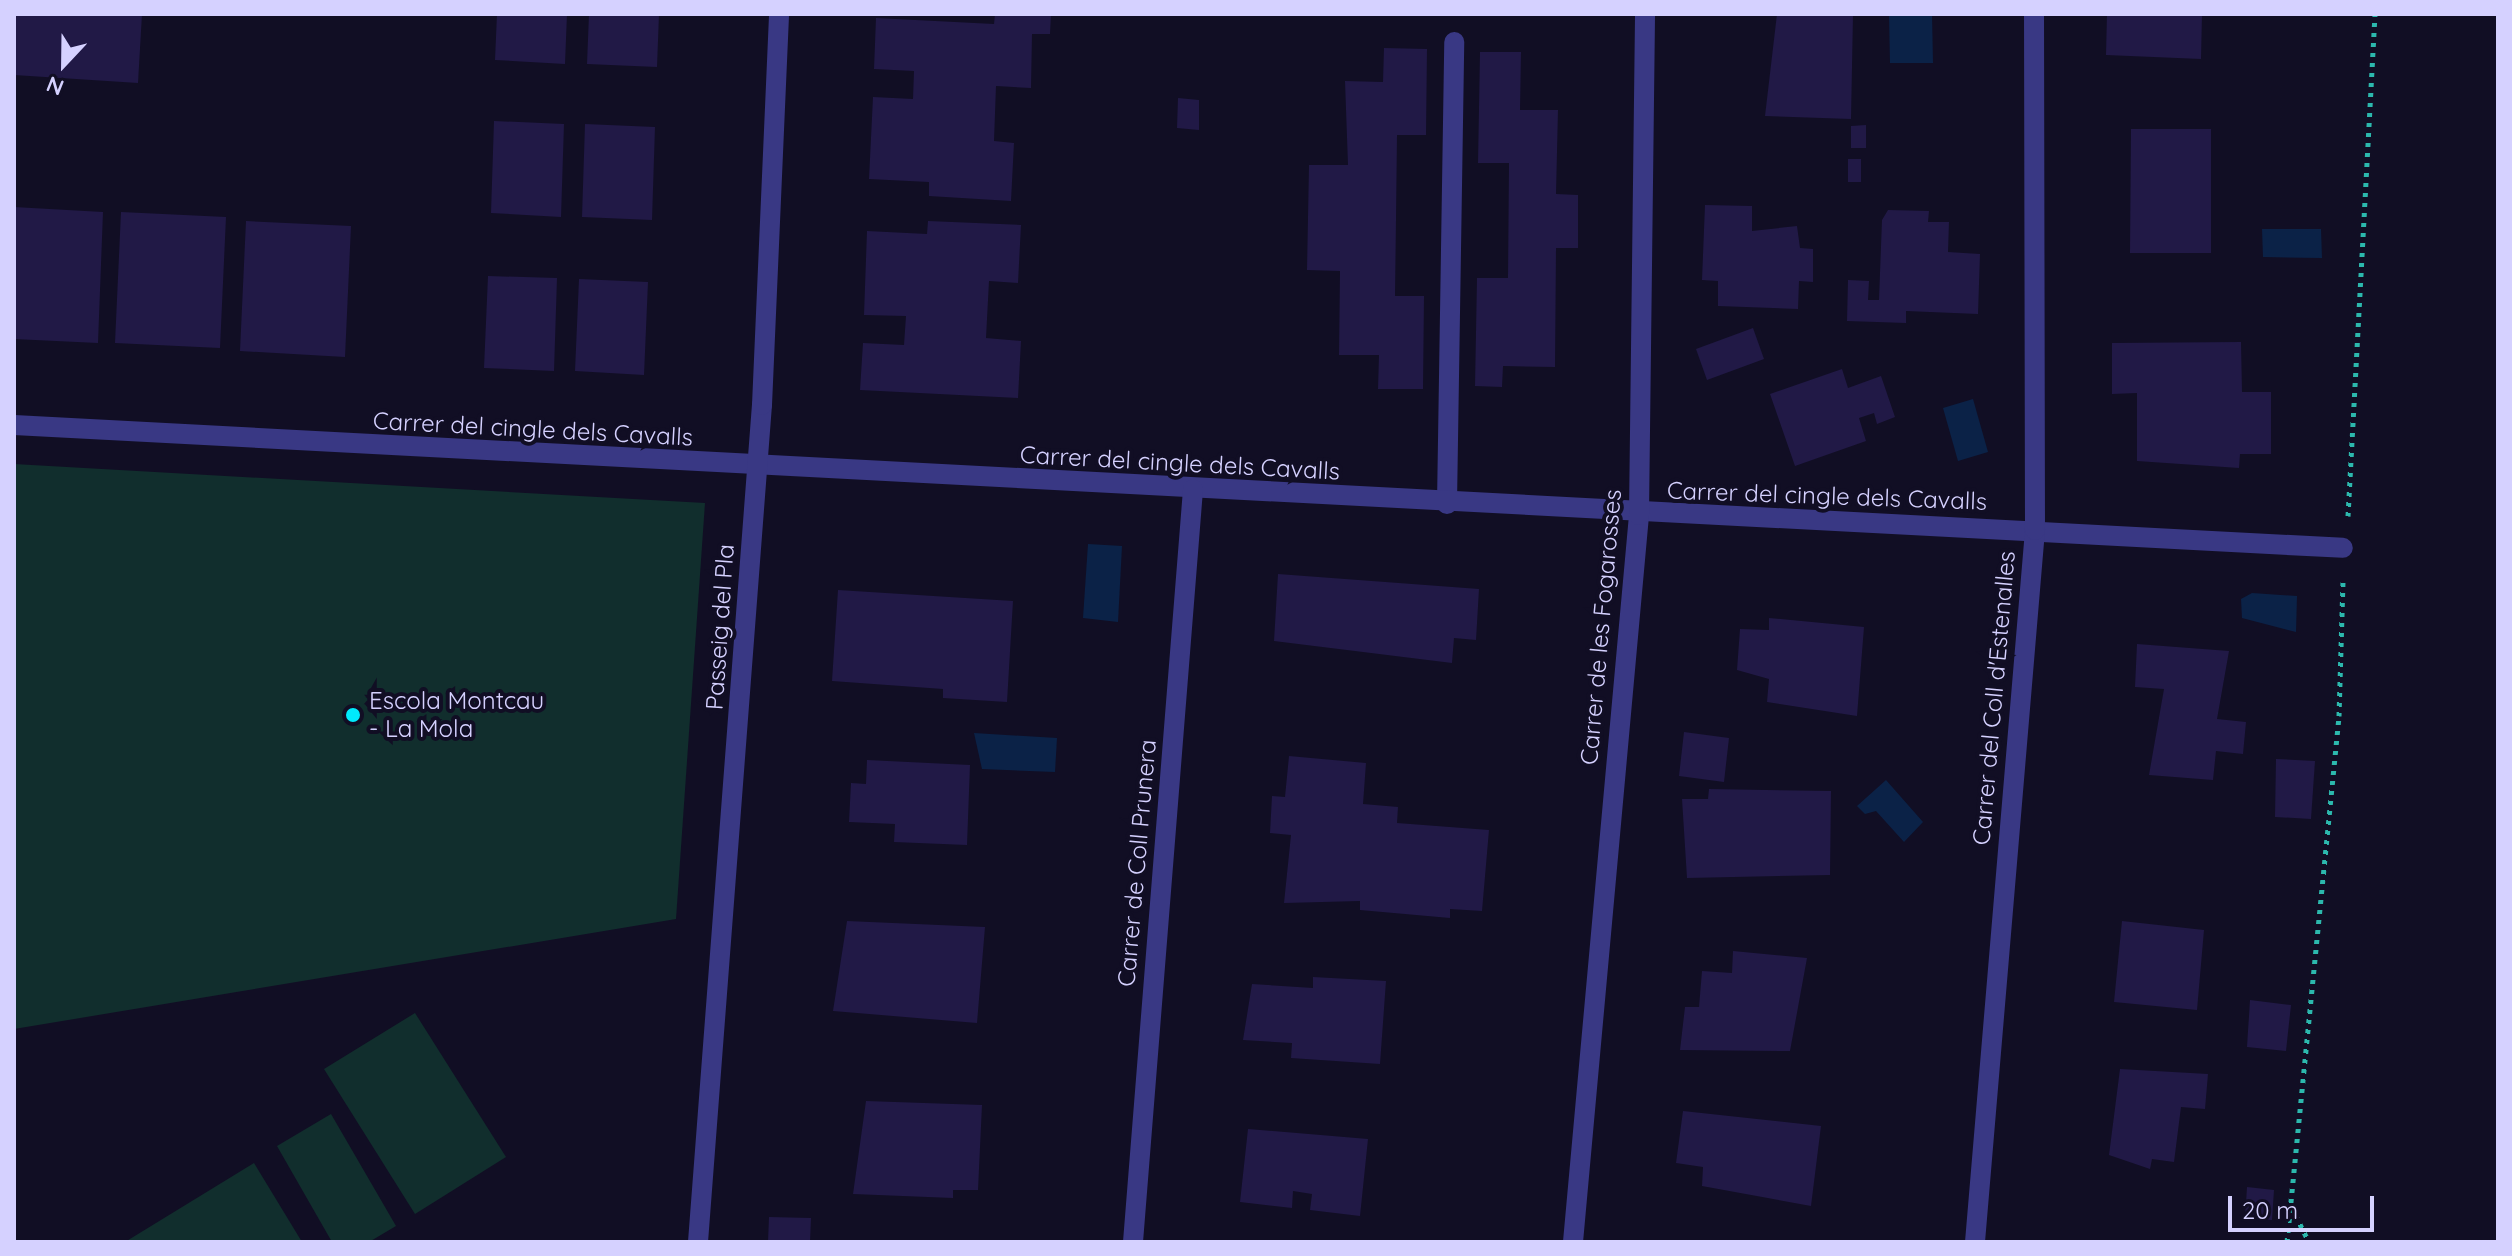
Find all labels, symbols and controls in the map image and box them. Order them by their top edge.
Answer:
north arrow [24,24,104,104]
text: N [42,70,68,102]
street label: Carrer del cingle dels Cavalls [372,406,694,452]
street label: Carrer del cingle dels Cavalls [1019,440,1341,486]
street label: Carrer del cingle dels Cavalls [1666,476,1988,516]
street label: Carrer de les Fogarosses [1575,488,1627,766]
street label: Passeig del Pla [700,543,740,711]
street label: Carrer del Coll d'Estenalles [1967,550,2021,846]
place label: Escola Montcau - La Mola [369,687,544,743]
marker: Escola Montcau - La Mola [344,706,362,724]
street label: Carrer de Coll Prunera [1112,738,1162,988]
scale bar [2232,1180,2378,1230]
text: 20 m [2242,1195,2298,1225]

